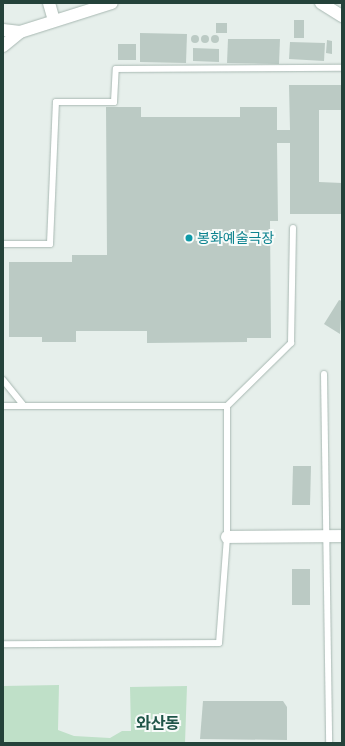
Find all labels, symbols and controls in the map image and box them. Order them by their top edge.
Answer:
place label: 봉화예술극장 [197,230,274,246]
marker: 봉화예술극장 [184,233,194,243]
district label: 와산동 [136,714,180,734]

